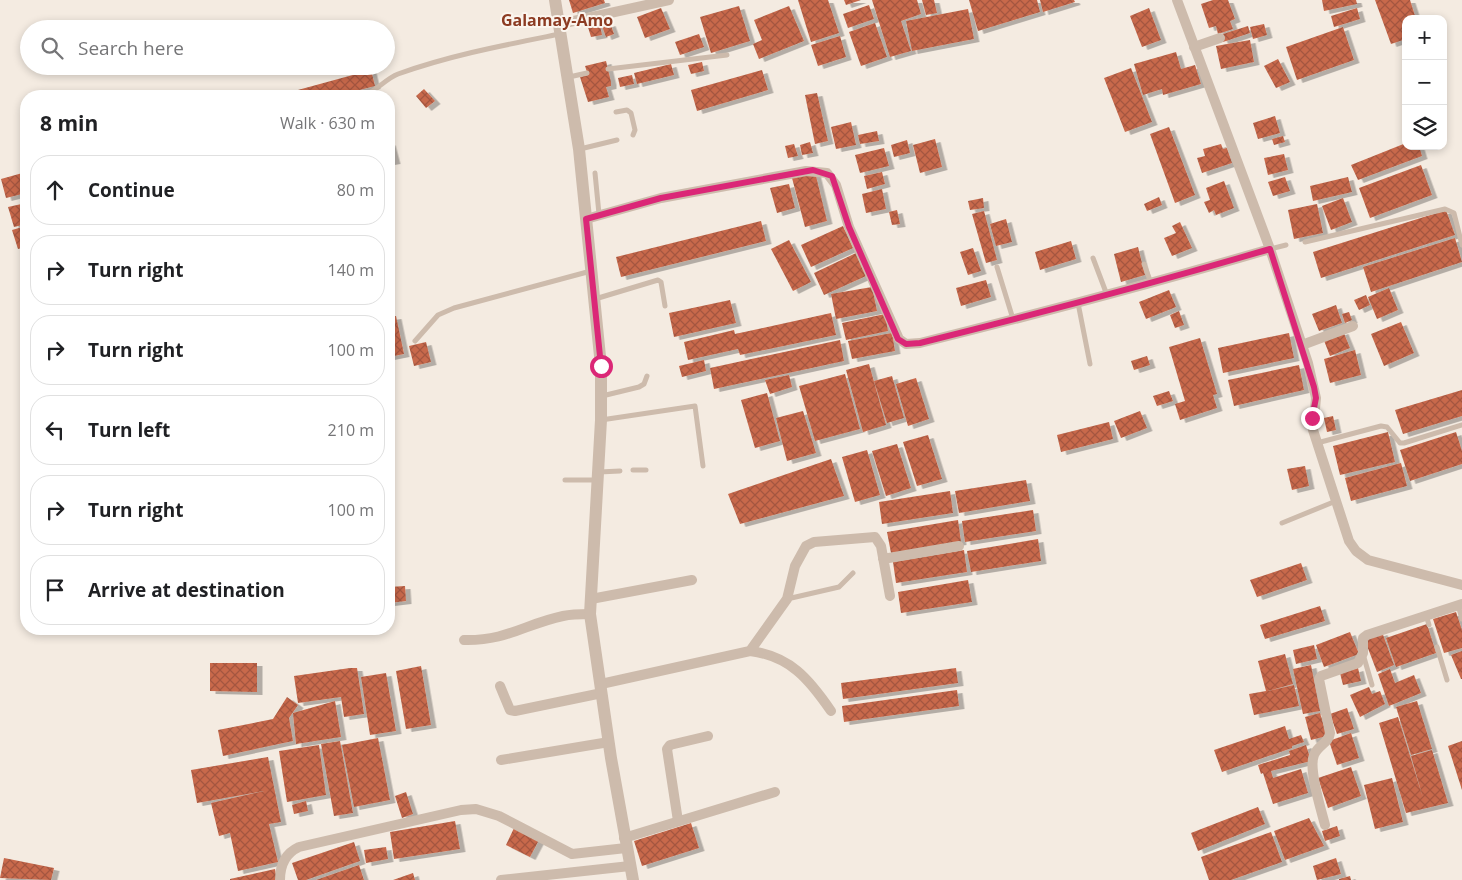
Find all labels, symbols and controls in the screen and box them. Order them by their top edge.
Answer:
district label: Galamay-Amo [501,9,613,31]
map controls [1402,15,1447,150]
button: + [1402,15,1447,60]
search box [20,20,395,75]
icon: search [38,34,66,62]
text: Search here [78,35,184,61]
button: − [1402,60,1447,105]
button: layers [1402,105,1447,150]
text: 8 min [40,109,98,137]
text: Walk · 630 m [280,112,375,134]
icon: ahead [41,176,69,204]
text: Continue [88,177,175,203]
text: 80 m [337,179,374,201]
icon: right [41,256,69,284]
text: Turn right [88,257,183,283]
text: 140 m [328,259,374,281]
icon: right [41,336,69,364]
text: Turn right [88,337,183,363]
text: 100 m [328,339,374,361]
route start [590,355,613,378]
route end [1301,407,1324,430]
icon: left [41,416,69,444]
text: Turn left [88,417,170,443]
text: 210 m [328,419,374,441]
icon: right [41,496,69,524]
text: Turn right [88,497,183,523]
text: 100 m [328,499,374,521]
icon: arrive [41,576,69,604]
text: Arrive at destination [88,577,285,603]

